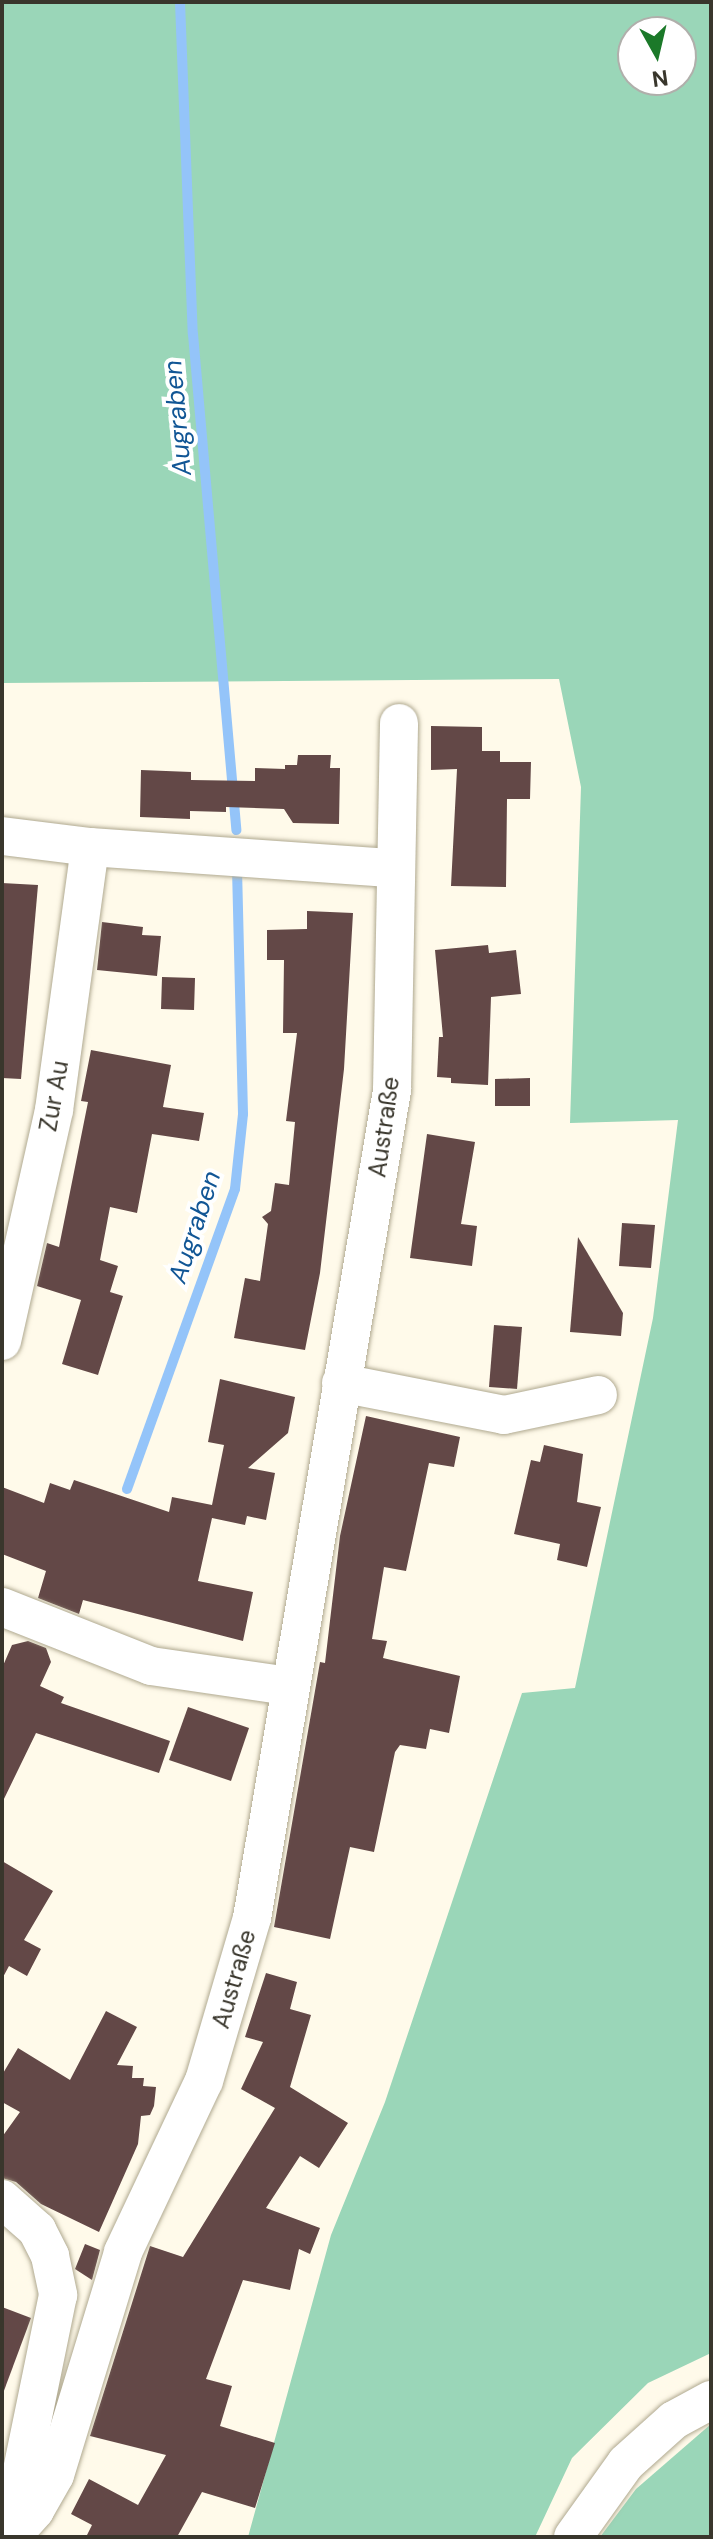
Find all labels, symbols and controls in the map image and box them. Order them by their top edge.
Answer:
north arrow [617,16,697,96]
text: N [650,63,670,94]
water label: Augraben [157,359,199,477]
street label: Zur Au [34,1058,74,1134]
street label: Austraße [363,1075,405,1179]
water label: Augraben [162,1167,228,1287]
street label: Austraße [206,1926,262,2032]

